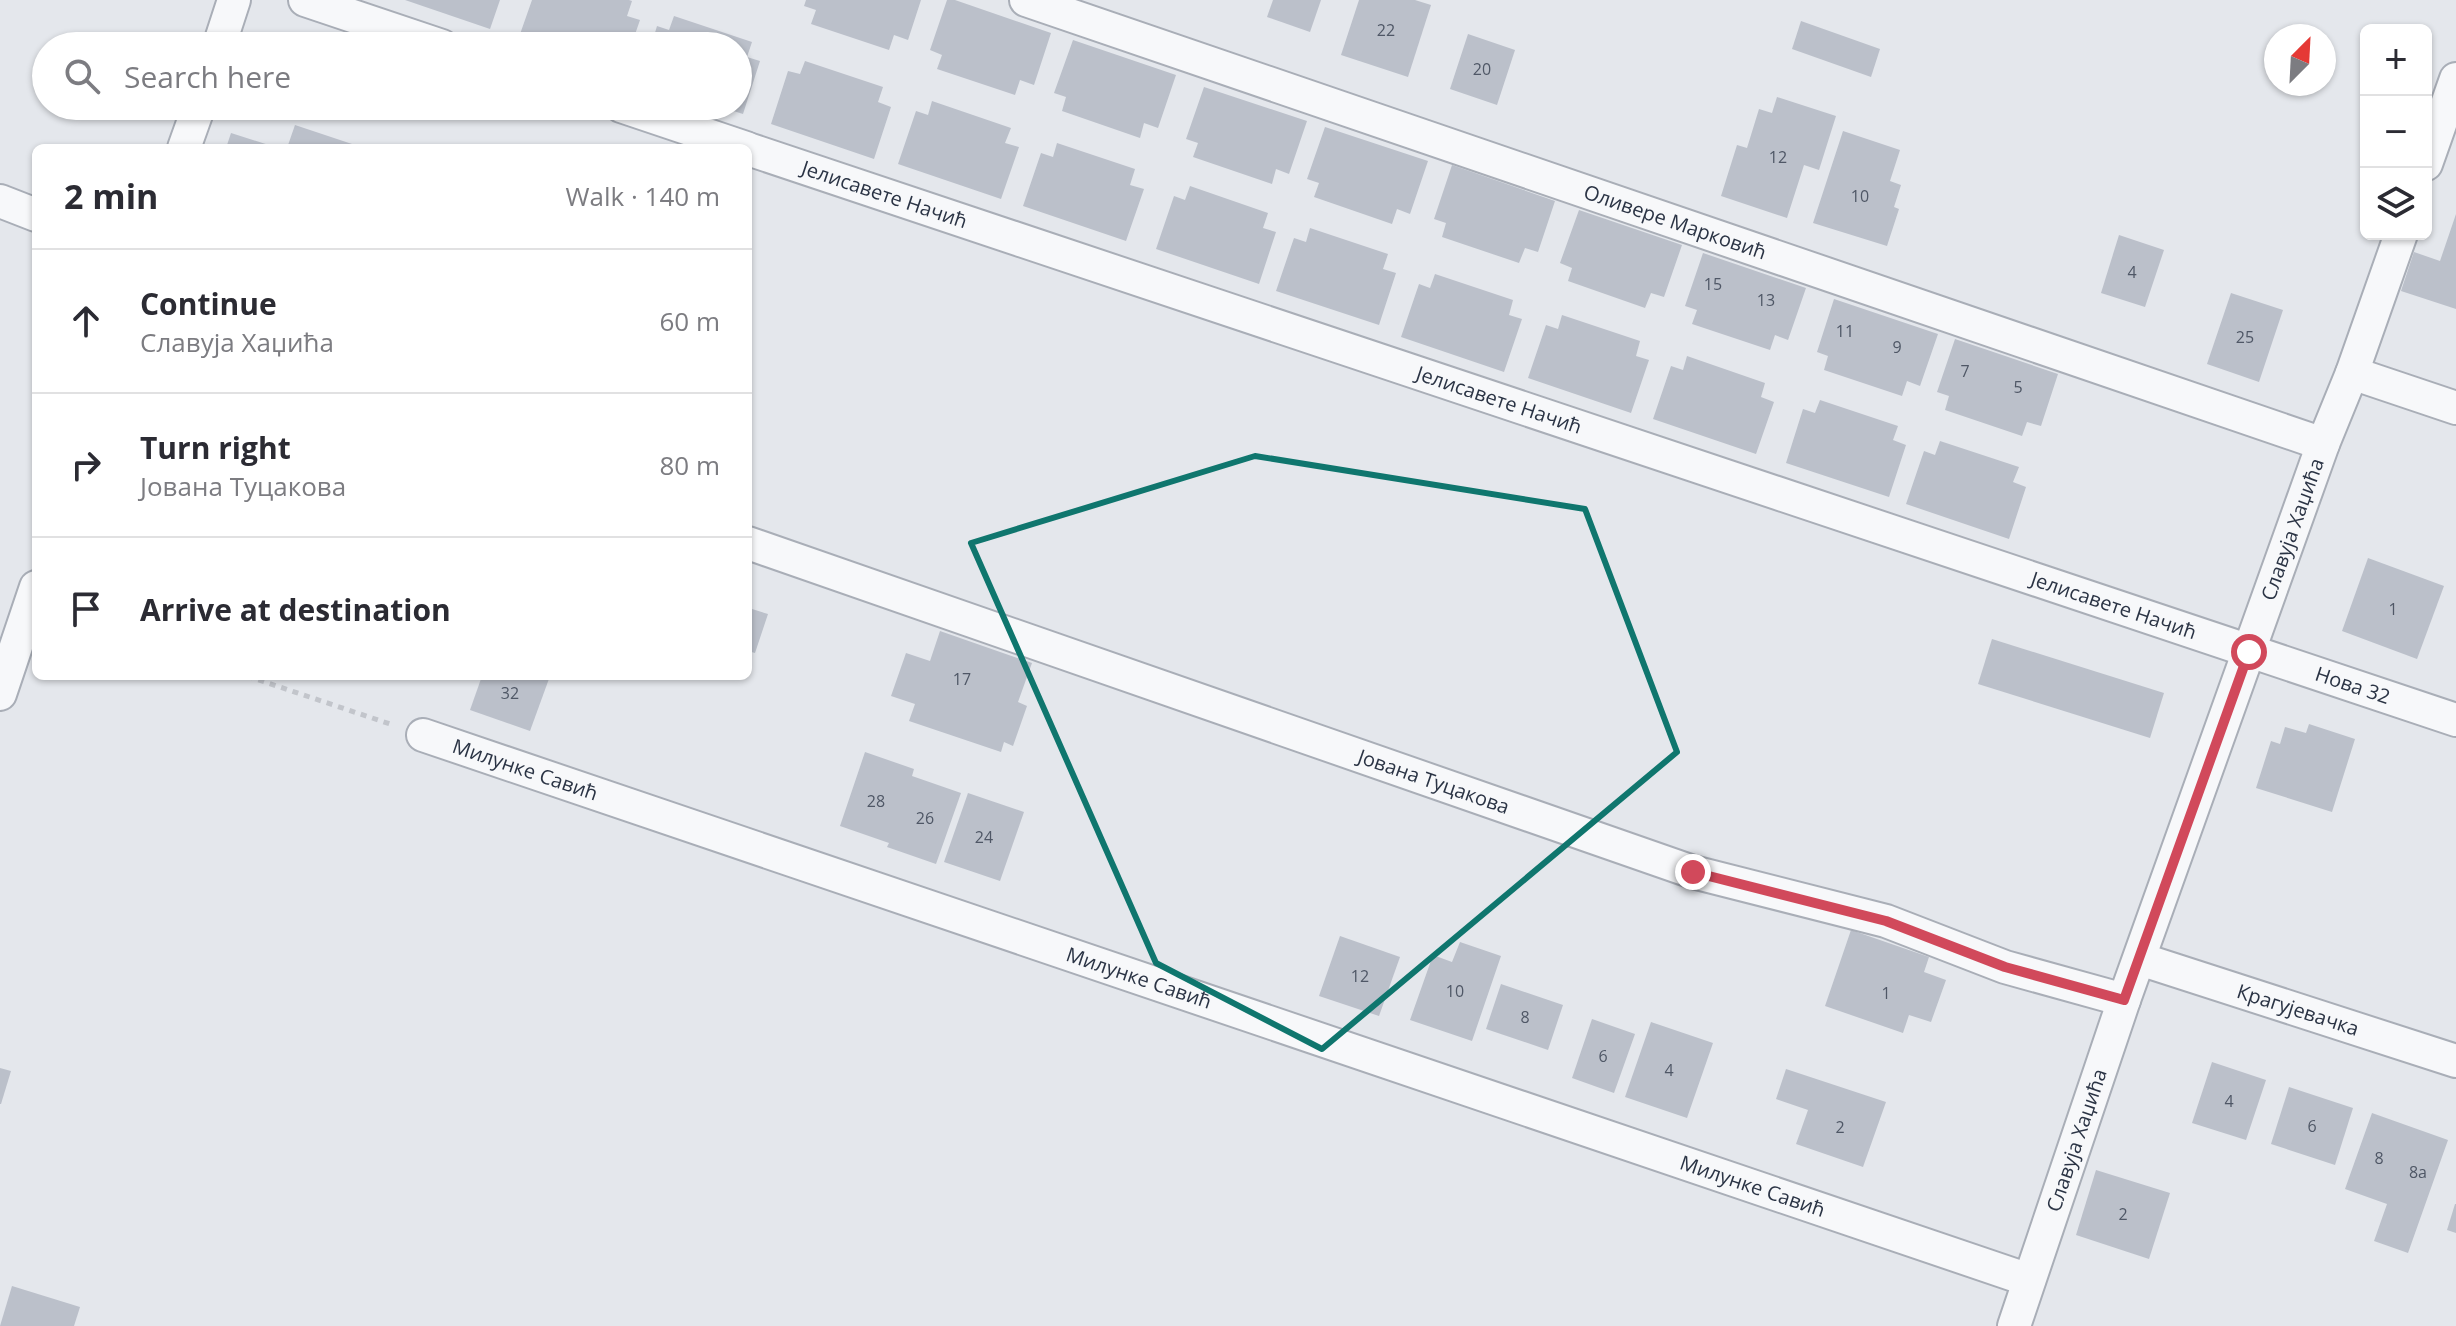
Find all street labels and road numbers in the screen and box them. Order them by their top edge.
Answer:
street label: Јелисавете Начић [796,153,971,234]
street label: Оливере Марковић [1580,178,1770,265]
street label: Јелисавете Начић [1411,359,1586,440]
street label: Славуја Хаџића [2254,454,2330,604]
street label: Јелисавете Начић [2026,564,2200,645]
street label: Нова 32 [2312,660,2394,710]
street label: Милунке Савић [449,732,602,806]
street label: Јована Туцакова [1353,742,1513,820]
street label: Милунке Савић [1063,940,1215,1015]
street label: Крагујевачка [2234,977,2363,1042]
street label: Славуја Хаџића [2040,1065,2113,1215]
street label: Милунке Савић [1676,1149,1829,1223]

